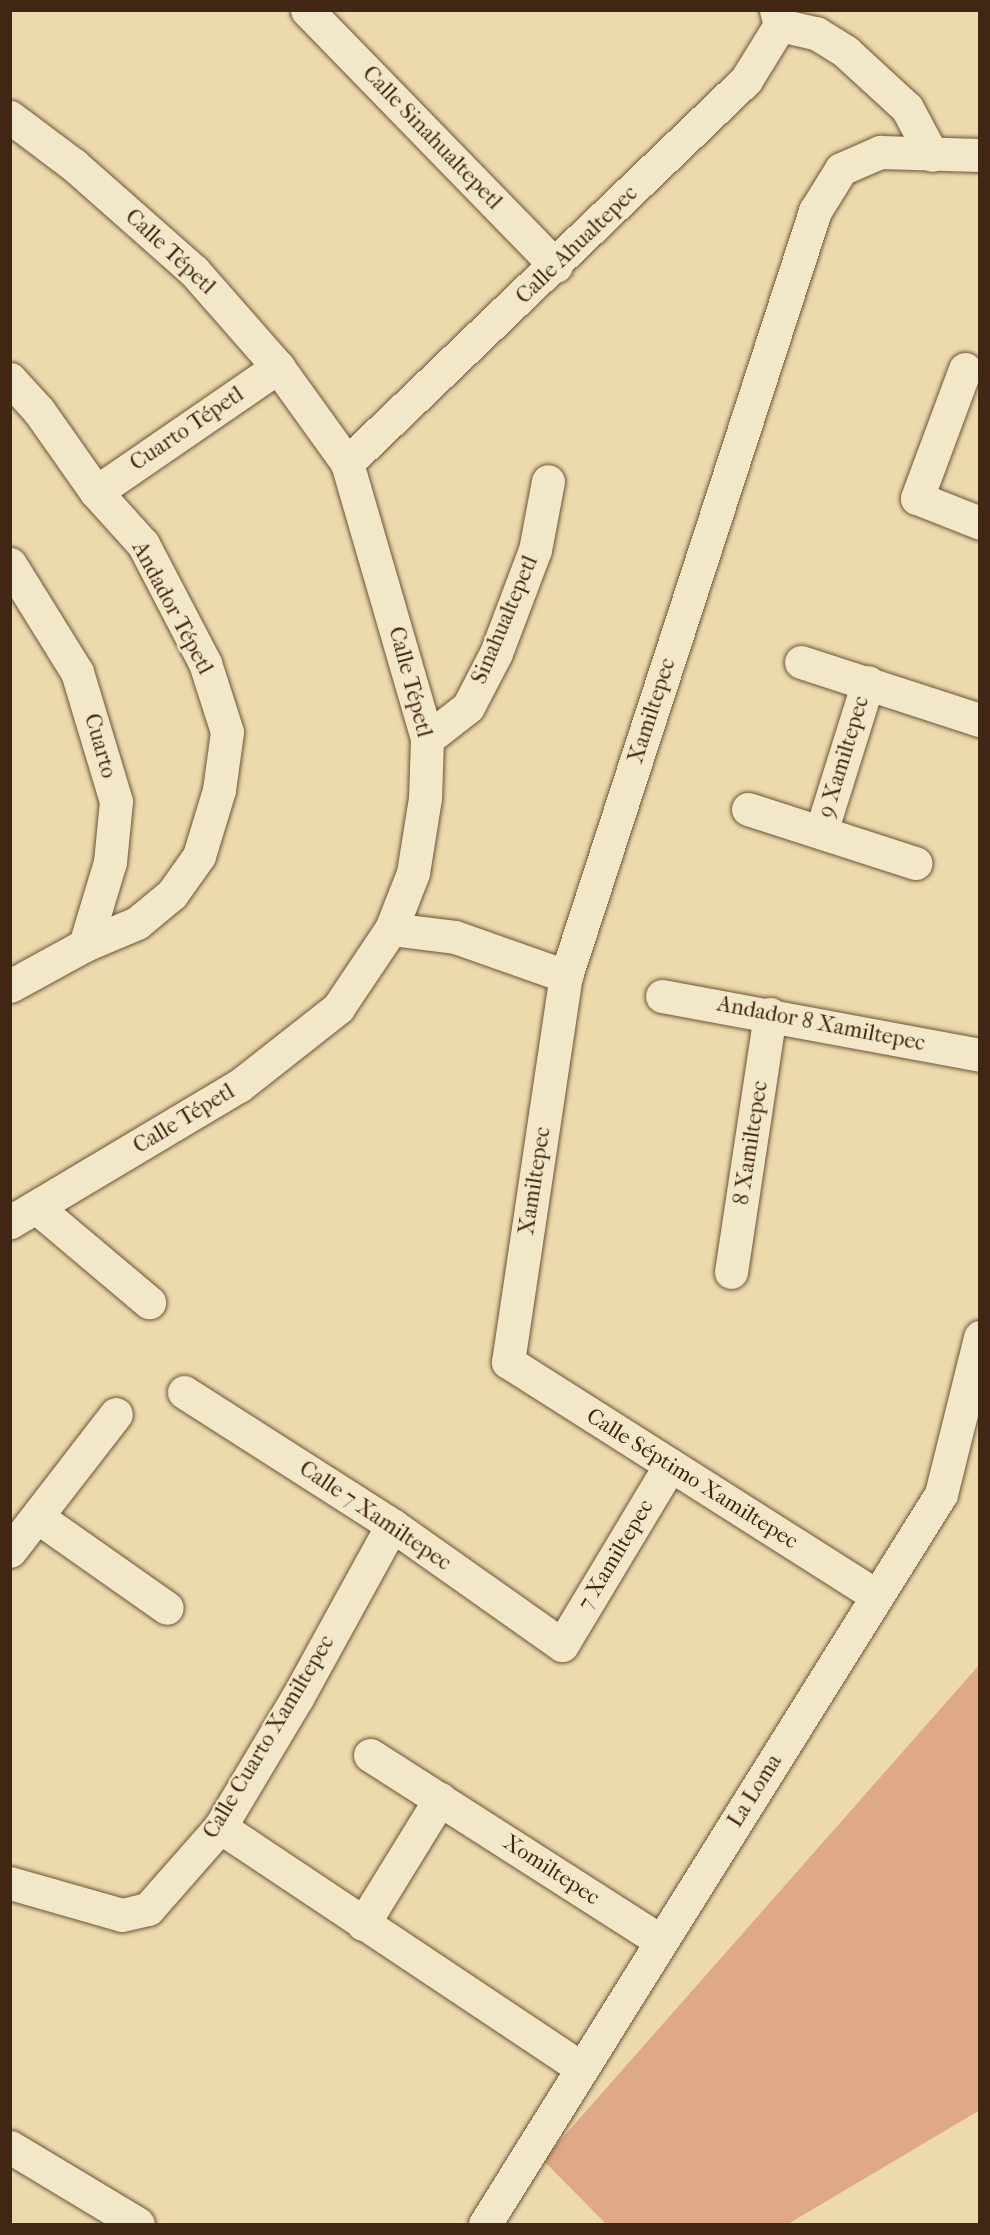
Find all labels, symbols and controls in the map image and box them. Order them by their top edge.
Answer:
street label: Calle Sinahualtepetl [357,61,507,215]
street label: Calle Ahualtepec [511,180,643,310]
street label: Calle Tépetl [120,204,220,300]
street label: Cuarto Tépetl [125,381,249,477]
street label: Andador Tépetl [126,537,218,679]
street label: Sinahualtepetl [466,552,544,688]
street label: Calle Tépetl [383,624,437,740]
street label: Xamiltepec [623,655,681,767]
street label: 9 Xamiltepec [813,693,875,821]
street label: Cuarto [78,711,122,781]
street label: Andador 8 Xamiltepec [715,991,927,1057]
street label: Calle Tépetl [129,1079,239,1159]
street label: 8 Xamiltepec [728,1079,774,1207]
street label: Xamiltepec [513,1125,557,1237]
street label: Calle Séptimo Xamiltepec [581,1403,803,1555]
street label: Calle 7 Xamiltepec [294,1455,456,1577]
street label: 7 Xamiltepec [573,1495,659,1615]
street label: Calle Cuarto Xamiltepec [198,1631,340,1843]
street label: La Loma [722,1750,788,1832]
street label: Xomiltepec [498,1829,604,1911]

